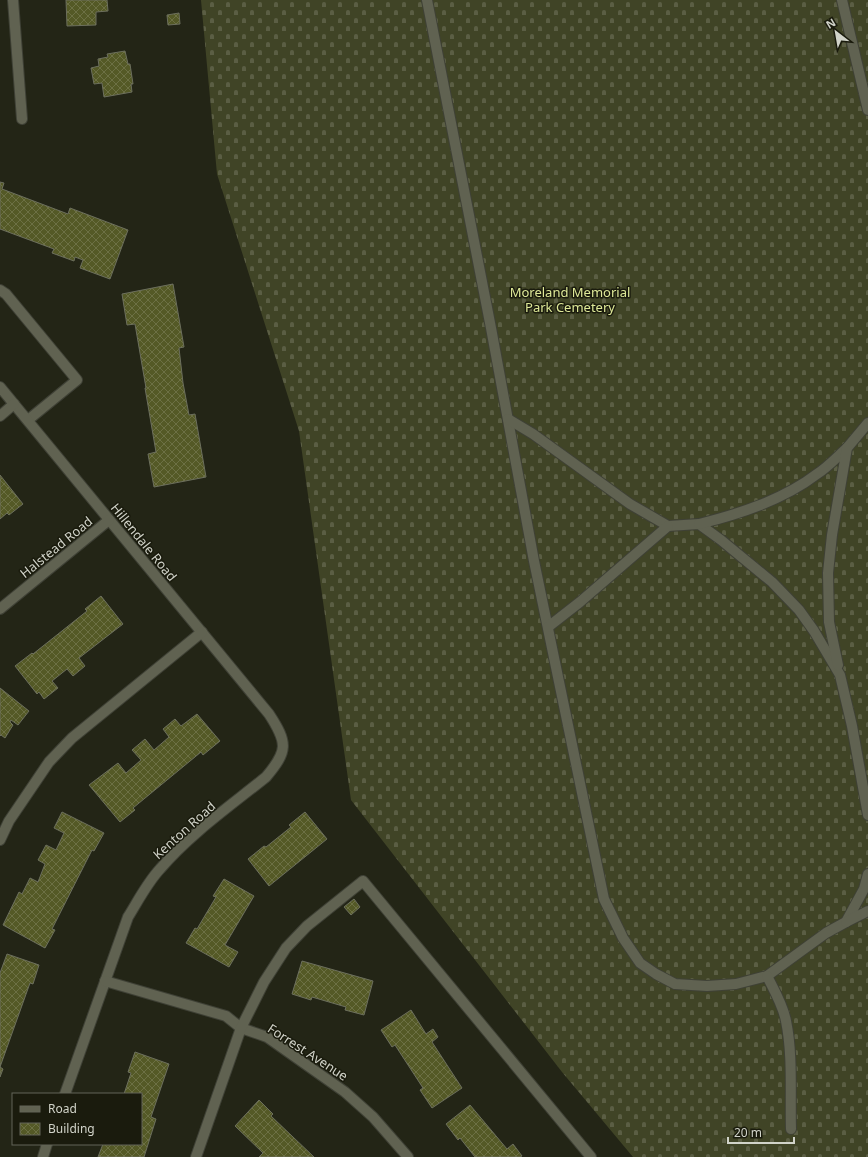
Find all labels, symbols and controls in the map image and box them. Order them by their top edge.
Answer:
north arrow [816,12,856,52]
text: N [823,14,838,32]
park label: Moreland Memorial Park Cemetery [510,283,630,316]
street label: Hillendale Road [107,499,181,585]
street label: Halstead Road [16,512,96,582]
street label: Kenton Road [149,797,219,863]
street label: Forrest Avenue [264,1019,352,1085]
legend [12,1093,142,1145]
text: Road [48,1100,77,1117]
scale bar [728,1119,794,1145]
text: Building [48,1120,95,1137]
text: 20 m [734,1124,762,1141]

